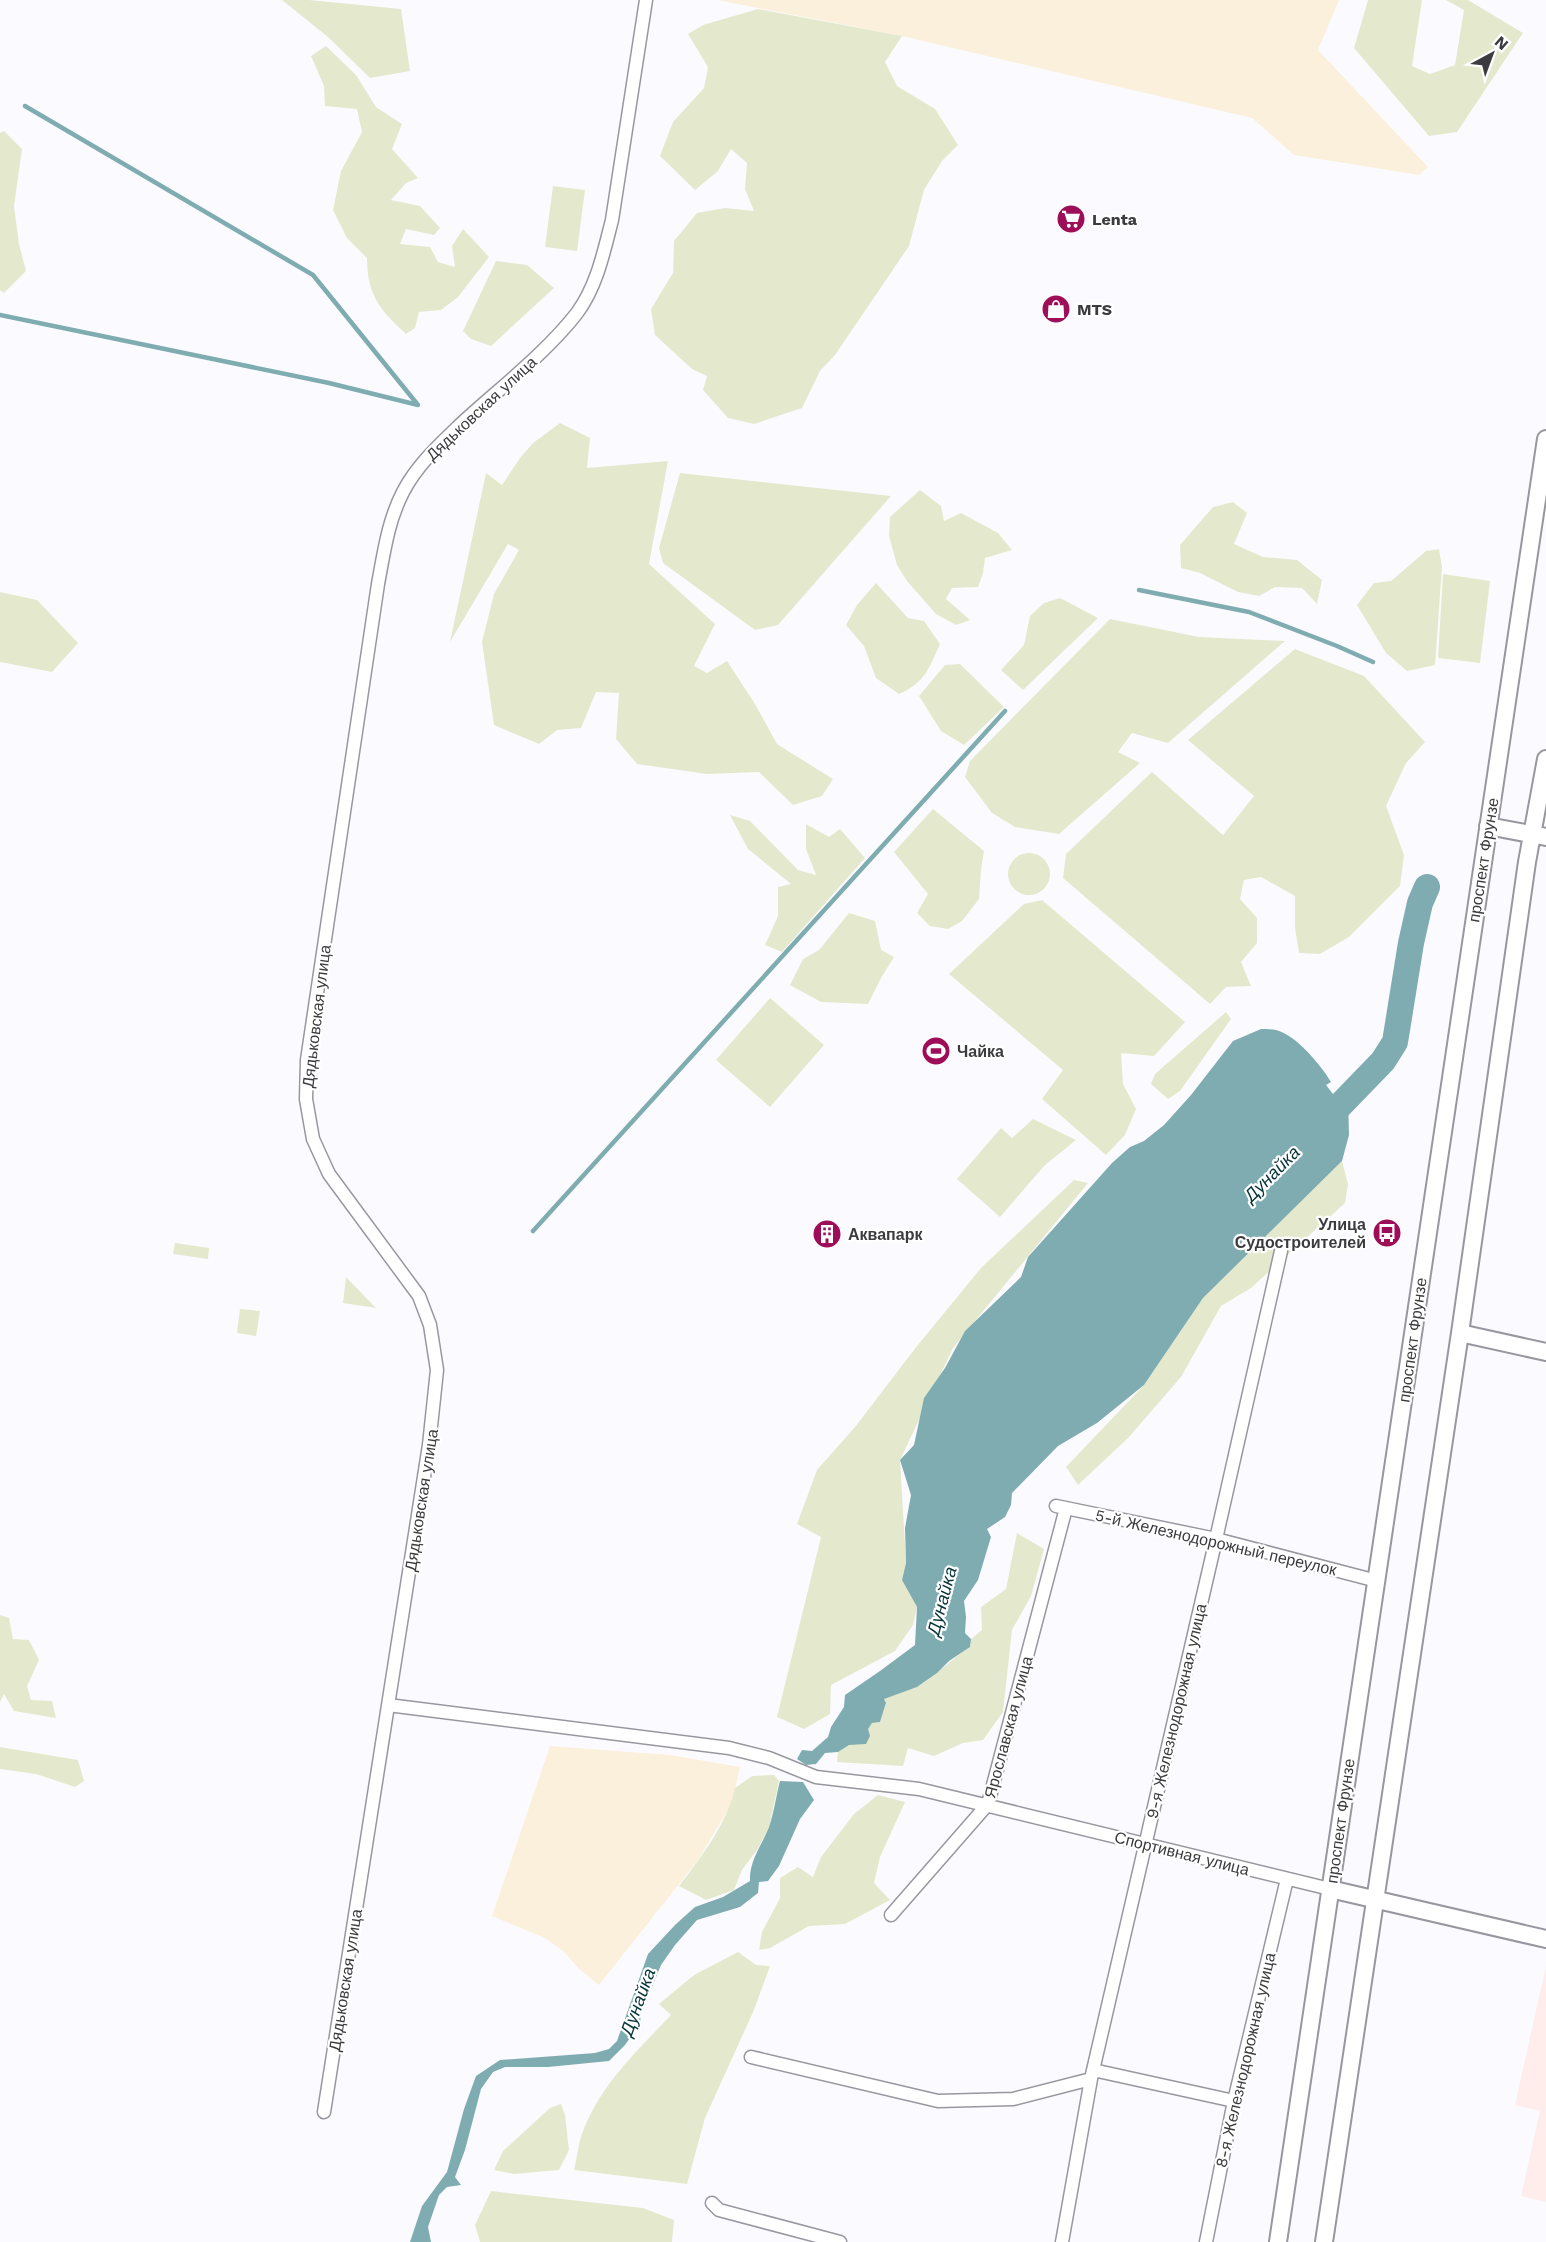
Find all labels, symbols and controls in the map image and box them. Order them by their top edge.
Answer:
north arrow [1462,24,1522,84]
text: N [1491,32,1512,54]
supermarket icon: Lenta [1055,203,1087,235]
place label: Lenta [1092,210,1138,229]
shop icon: MTS [1040,293,1072,325]
place label: MTS [1077,300,1112,319]
street label: Дядьковская улица [422,352,541,464]
street label: проспект Фрунзе [1464,796,1503,924]
street label: Дядьковская улица [298,943,335,1089]
sports icon: Чайка [920,1035,952,1067]
place label: Чайка [957,1042,1004,1061]
water label: Дунайка [1238,1141,1304,1207]
place label: Улица Судостроителей [1235,1215,1366,1252]
bus stop icon: Улица Судостроителей [1371,1217,1403,1249]
building icon: Аквапарк [811,1218,843,1250]
place label: Аквапарк [848,1225,923,1244]
street label: проспект Фрунзе [1394,1276,1431,1404]
street label: Дядьковская улица [401,1427,442,1573]
street label: 5-й Железнодорожный переулок [1093,1505,1339,1580]
water label: Дунайка [922,1564,961,1639]
street label: 9-я Железнодорожная улица [1142,1602,1211,1820]
street label: Ярославская улица [980,1654,1037,1800]
street label: проспект Фрунзе [1322,1757,1359,1885]
street label: Спортивная улица [1112,1828,1251,1879]
street label: Дядьковская улица [325,1907,366,2053]
street label: 8-я Железнодорожная улица [1211,1951,1280,2169]
water label: Дунайка [615,1965,659,2040]

